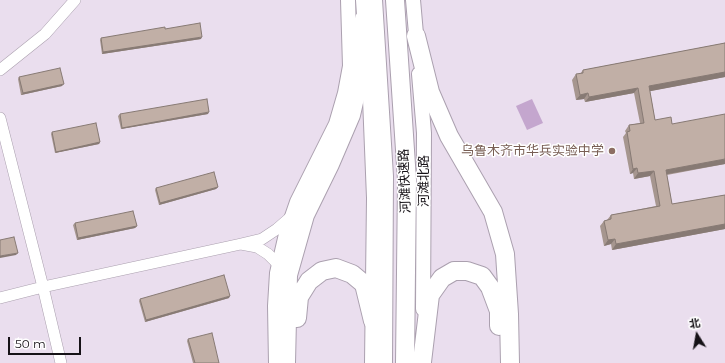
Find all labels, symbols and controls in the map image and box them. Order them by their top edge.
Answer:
place label: 乌鲁木齐市华兵实验中学 [461,143,604,159]
marker: 乌鲁木齐市华兵实验中学 [607,146,617,156]
street label: 河滩快速路 [396,148,414,214]
street label: 河滩北路 [416,155,432,207]
north arrow [677,315,717,355]
text: 北 [688,315,701,331]
scale bar [10,329,83,355]
text: 50 m [15,336,46,351]

